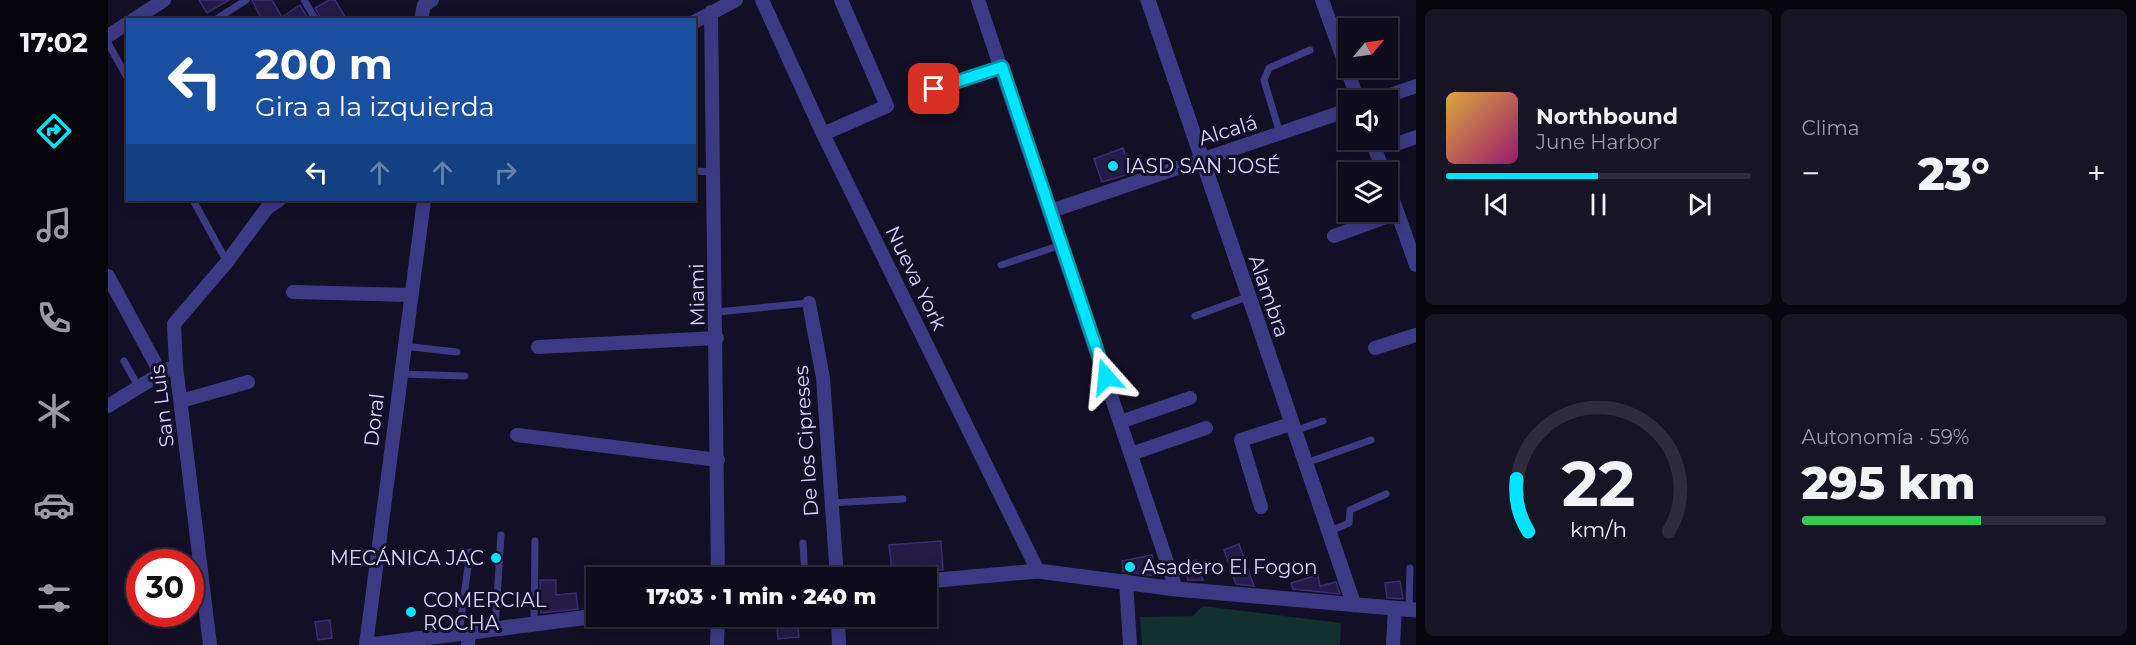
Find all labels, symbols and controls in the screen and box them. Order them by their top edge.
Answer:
north arrow [1338,18,1398,78]
map controls [1338,18,1398,222]
text: 17:02 [20,26,88,59]
text: 200 m [255,38,393,90]
icon: left [156,42,234,120]
pin [908,63,959,114]
icon: arrive [917,72,950,105]
text: Gira a la izquierda [255,90,495,123]
button: sound [1338,90,1398,150]
text: Northbound [1536,103,1678,130]
icon: directions [33,110,75,152]
street label: Alcalá [1196,110,1260,150]
text: Clima [1802,116,1859,140]
text: June Harbor [1536,130,1660,154]
text: 23° [1918,146,1990,201]
text: − [1802,153,1820,193]
text: + [2087,153,2106,193]
place label: IASD SAN JOSÉ [1125,154,1280,178]
icon: left [300,156,333,189]
icon: ahead [363,156,396,189]
icon: ahead [426,156,459,189]
icon: right [489,156,522,189]
marker: IASD SAN JOSÉ [1106,159,1120,173]
button: layers [1338,162,1398,222]
icon: previous [1480,188,1513,221]
icon: pause [1582,188,1615,221]
icon: next [1683,188,1716,221]
icon: music [33,204,75,246]
street label: Nueva York [880,222,952,334]
street label: Alambra [1244,252,1294,340]
street label: Miami [684,263,710,327]
icon: phone [33,297,75,339]
position arrow [1074,345,1138,409]
street label: San Luis [145,363,179,449]
street label: De los Cipreses [789,364,823,517]
icon: climate [33,390,75,432]
street label: Doral [359,392,389,448]
text: Autonomía · 59% [1802,425,1969,449]
text: 22 [1561,446,1635,522]
text: 295 km [1802,455,1975,510]
icon: car [33,484,75,526]
text: km/h [1570,516,1627,542]
place label: MECÁNICA JAC [330,546,484,570]
speed limit sign: 30 [126,549,204,627]
marker: MECÁNICA JAC [489,551,503,565]
place label: Asadero El Fogon [1142,555,1318,579]
marker: Asadero El Fogon [1123,560,1137,574]
icon: filters [33,577,75,619]
text: 17:03 · 1 min · 240 m [647,583,876,610]
place label: COMERCIAL ROCHA [423,588,547,635]
marker: COMERCIAL ROCHA [404,605,418,619]

